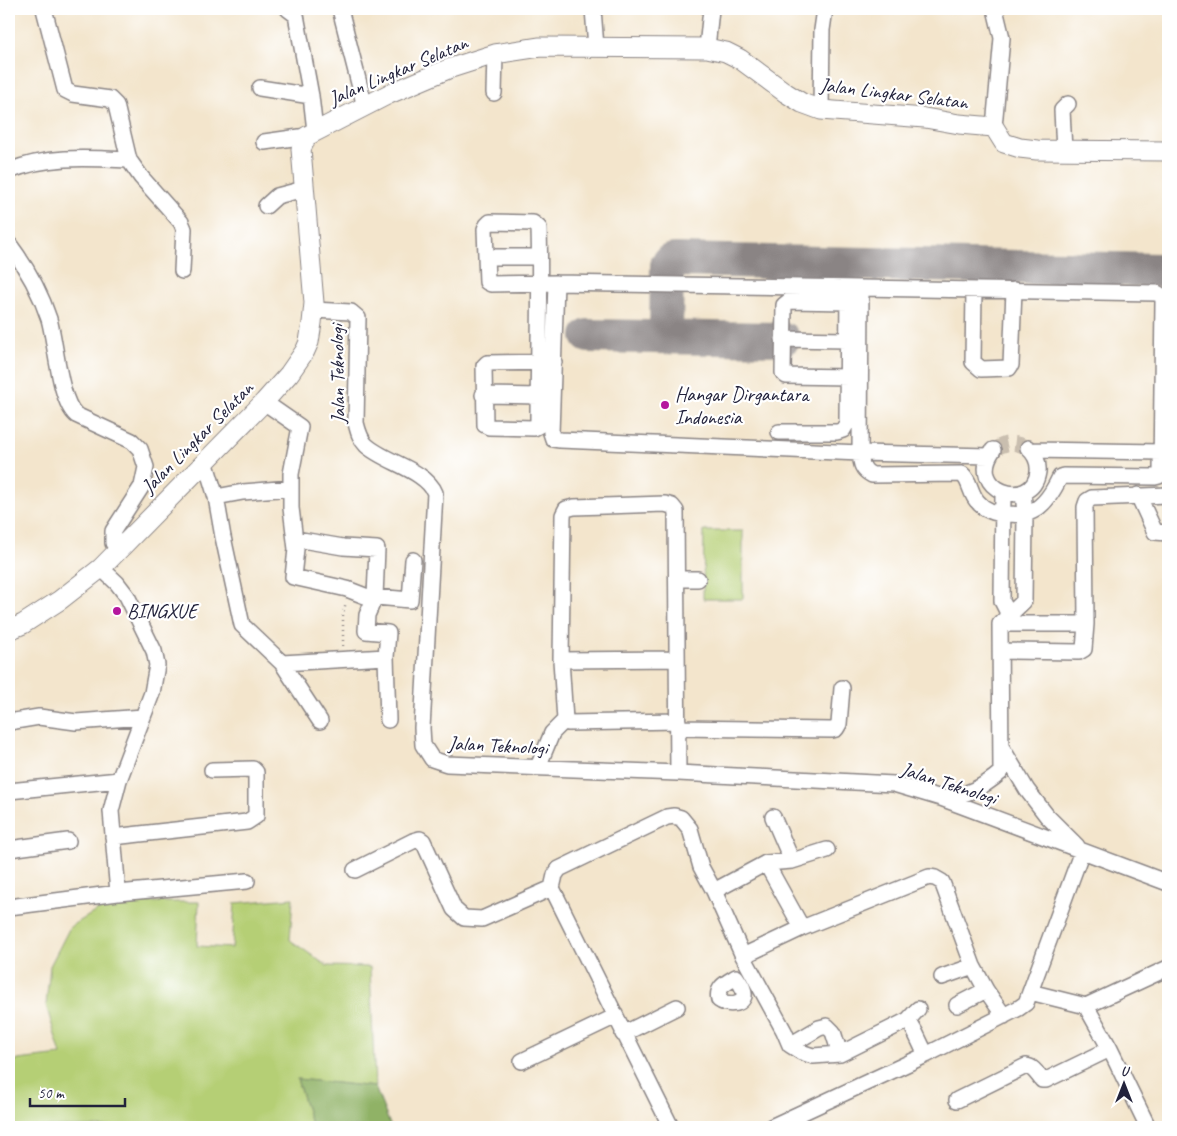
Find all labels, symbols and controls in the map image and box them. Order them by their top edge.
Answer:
street label: Jalan Lingkar Selatan [324,30,472,111]
street label: Jalan Lingkar Selatan [818,72,970,115]
street label: Jalan Teknologi [324,322,351,425]
street label: Jalan Lingkar Selatan [135,375,259,499]
place label: Hangar Dirgantara Indonesia [675,382,810,430]
marker: Hangar Dirgantara Indonesia [659,399,671,411]
place label: BINGXUE [127,599,200,624]
marker: BINGXUE [111,605,123,617]
street label: Jalan Teknologi [447,730,550,761]
street label: Jalan Teknologi [897,756,1002,811]
north arrow [1100,1058,1150,1108]
text: U [1121,1063,1131,1080]
scale bar [30,1076,125,1108]
text: 50 m [38,1084,65,1103]

